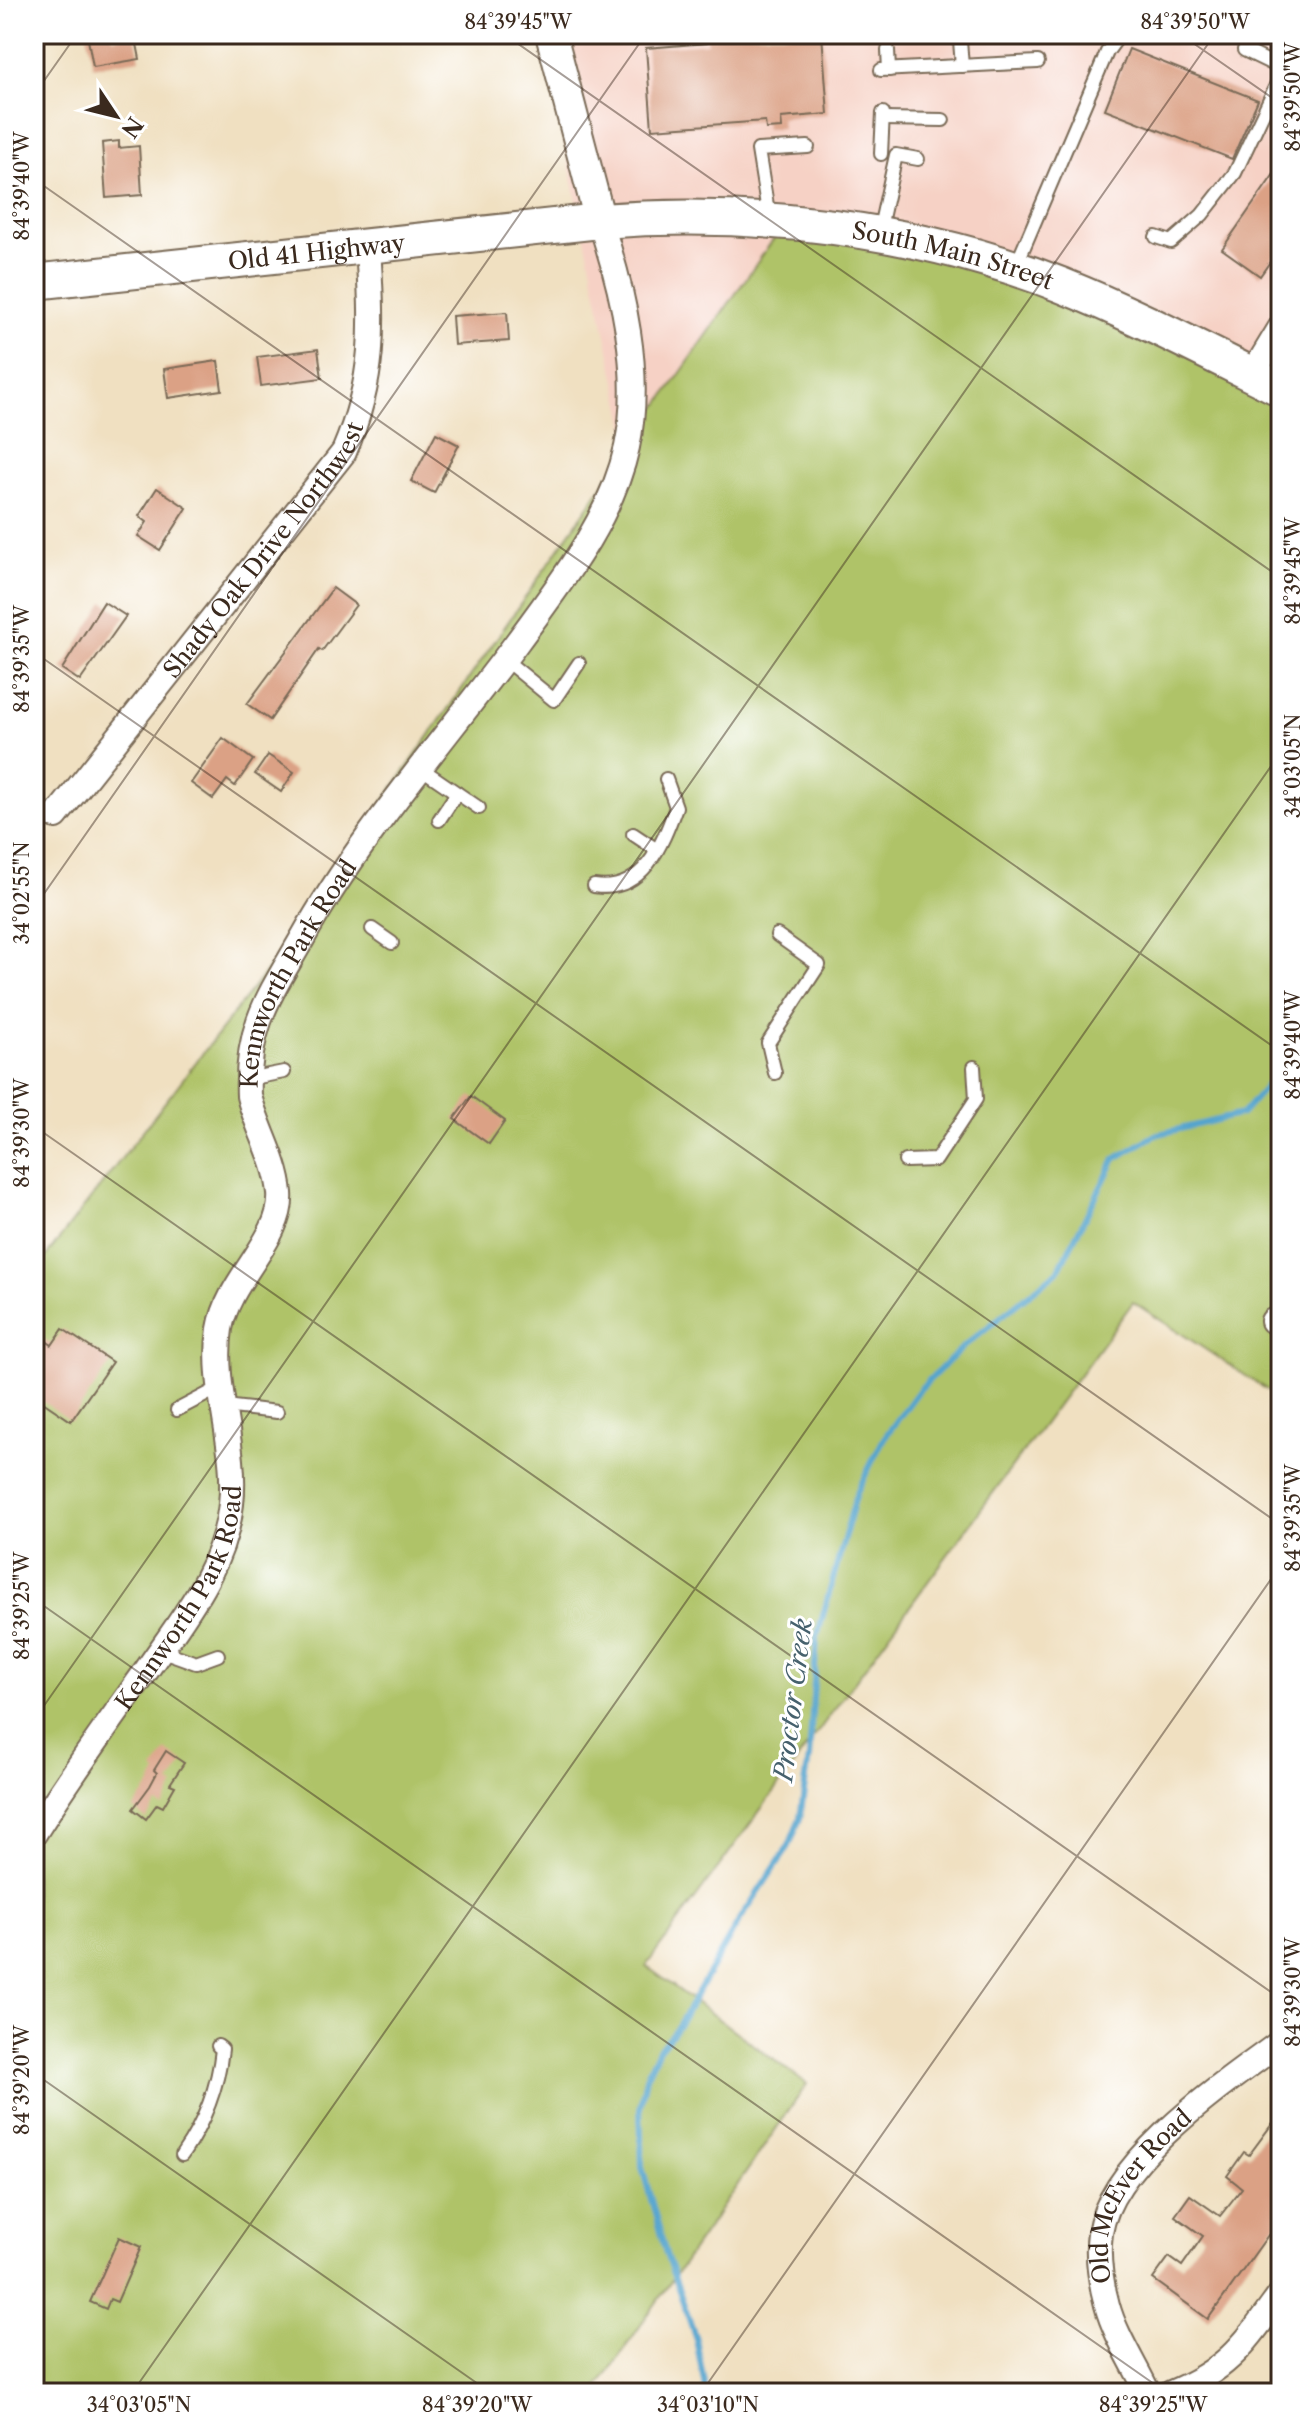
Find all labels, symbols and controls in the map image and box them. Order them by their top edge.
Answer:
text: 84°39'45"W [464,10,573,34]
text: 84°39'50"W [1140,10,1251,34]
text: 84°39'50"W [1281,41,1305,152]
north arrow [76,76,156,156]
text: N [115,112,149,143]
text: 84°39'40"W [10,130,34,241]
street label: South Main Street [850,215,1058,295]
street label: Old 41 Highway [226,228,407,276]
street label: Shady Oak Drive Northwest [157,417,369,684]
text: 84°39'45"W [1281,516,1305,625]
text: 84°39'35"W [10,604,34,713]
text: 34°03'05"N [1281,714,1305,818]
text: 34°02'55"N [10,841,34,945]
street label: Kennworth Park Road [234,853,363,1089]
text: 84°39'40"W [1281,989,1305,1100]
text: 84°39'30"W [10,1077,34,1188]
text: 84°39'35"W [1281,1463,1305,1572]
street label: Kennworth Park Road [109,1484,247,1715]
text: 84°39'25"W [10,1551,34,1660]
water label: Proctor Creek [767,1616,819,1785]
text: 84°39'30"W [1281,1936,1305,2047]
text: 84°39'20"W [10,2024,34,2135]
street label: Old McEver Road [1084,2102,1197,2286]
text: 34°03'05"N [87,2393,191,2417]
text: 84°39'20"W [422,2393,533,2417]
text: 34°03'10"N [657,2393,759,2417]
text: 84°39'25"W [1099,2393,1208,2417]

